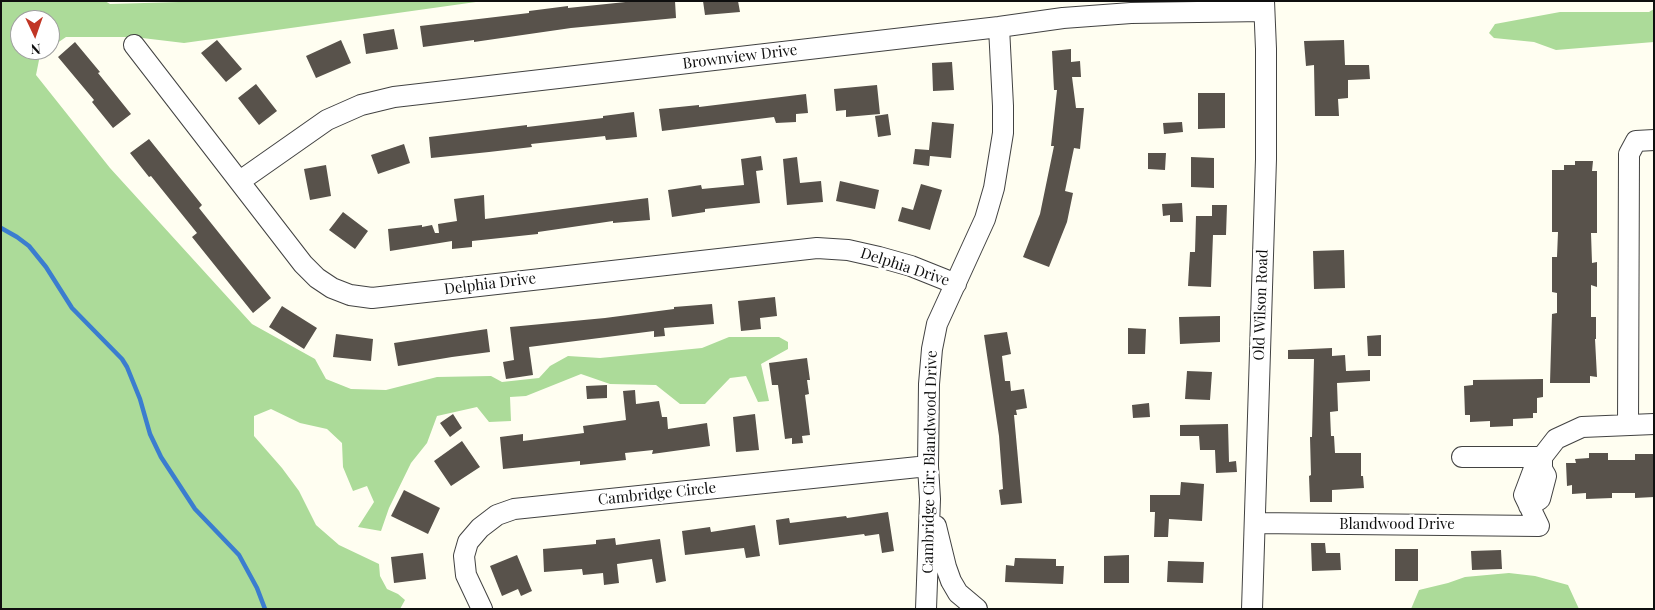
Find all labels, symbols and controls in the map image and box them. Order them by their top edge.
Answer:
north arrow [10,10,60,60]
text: N [30,40,41,59]
street label: Brownview Drive [682,41,798,73]
street label: Delphia Drive [858,244,952,290]
street label: Old Wilson Road [1250,249,1272,361]
street label: Delphia Drive [443,269,537,299]
street label: Cambridge Cir; Blandwood Drive [919,350,941,574]
street label: Cambridge Circle [597,479,717,509]
street label: Blandwood Drive [1339,515,1455,533]

